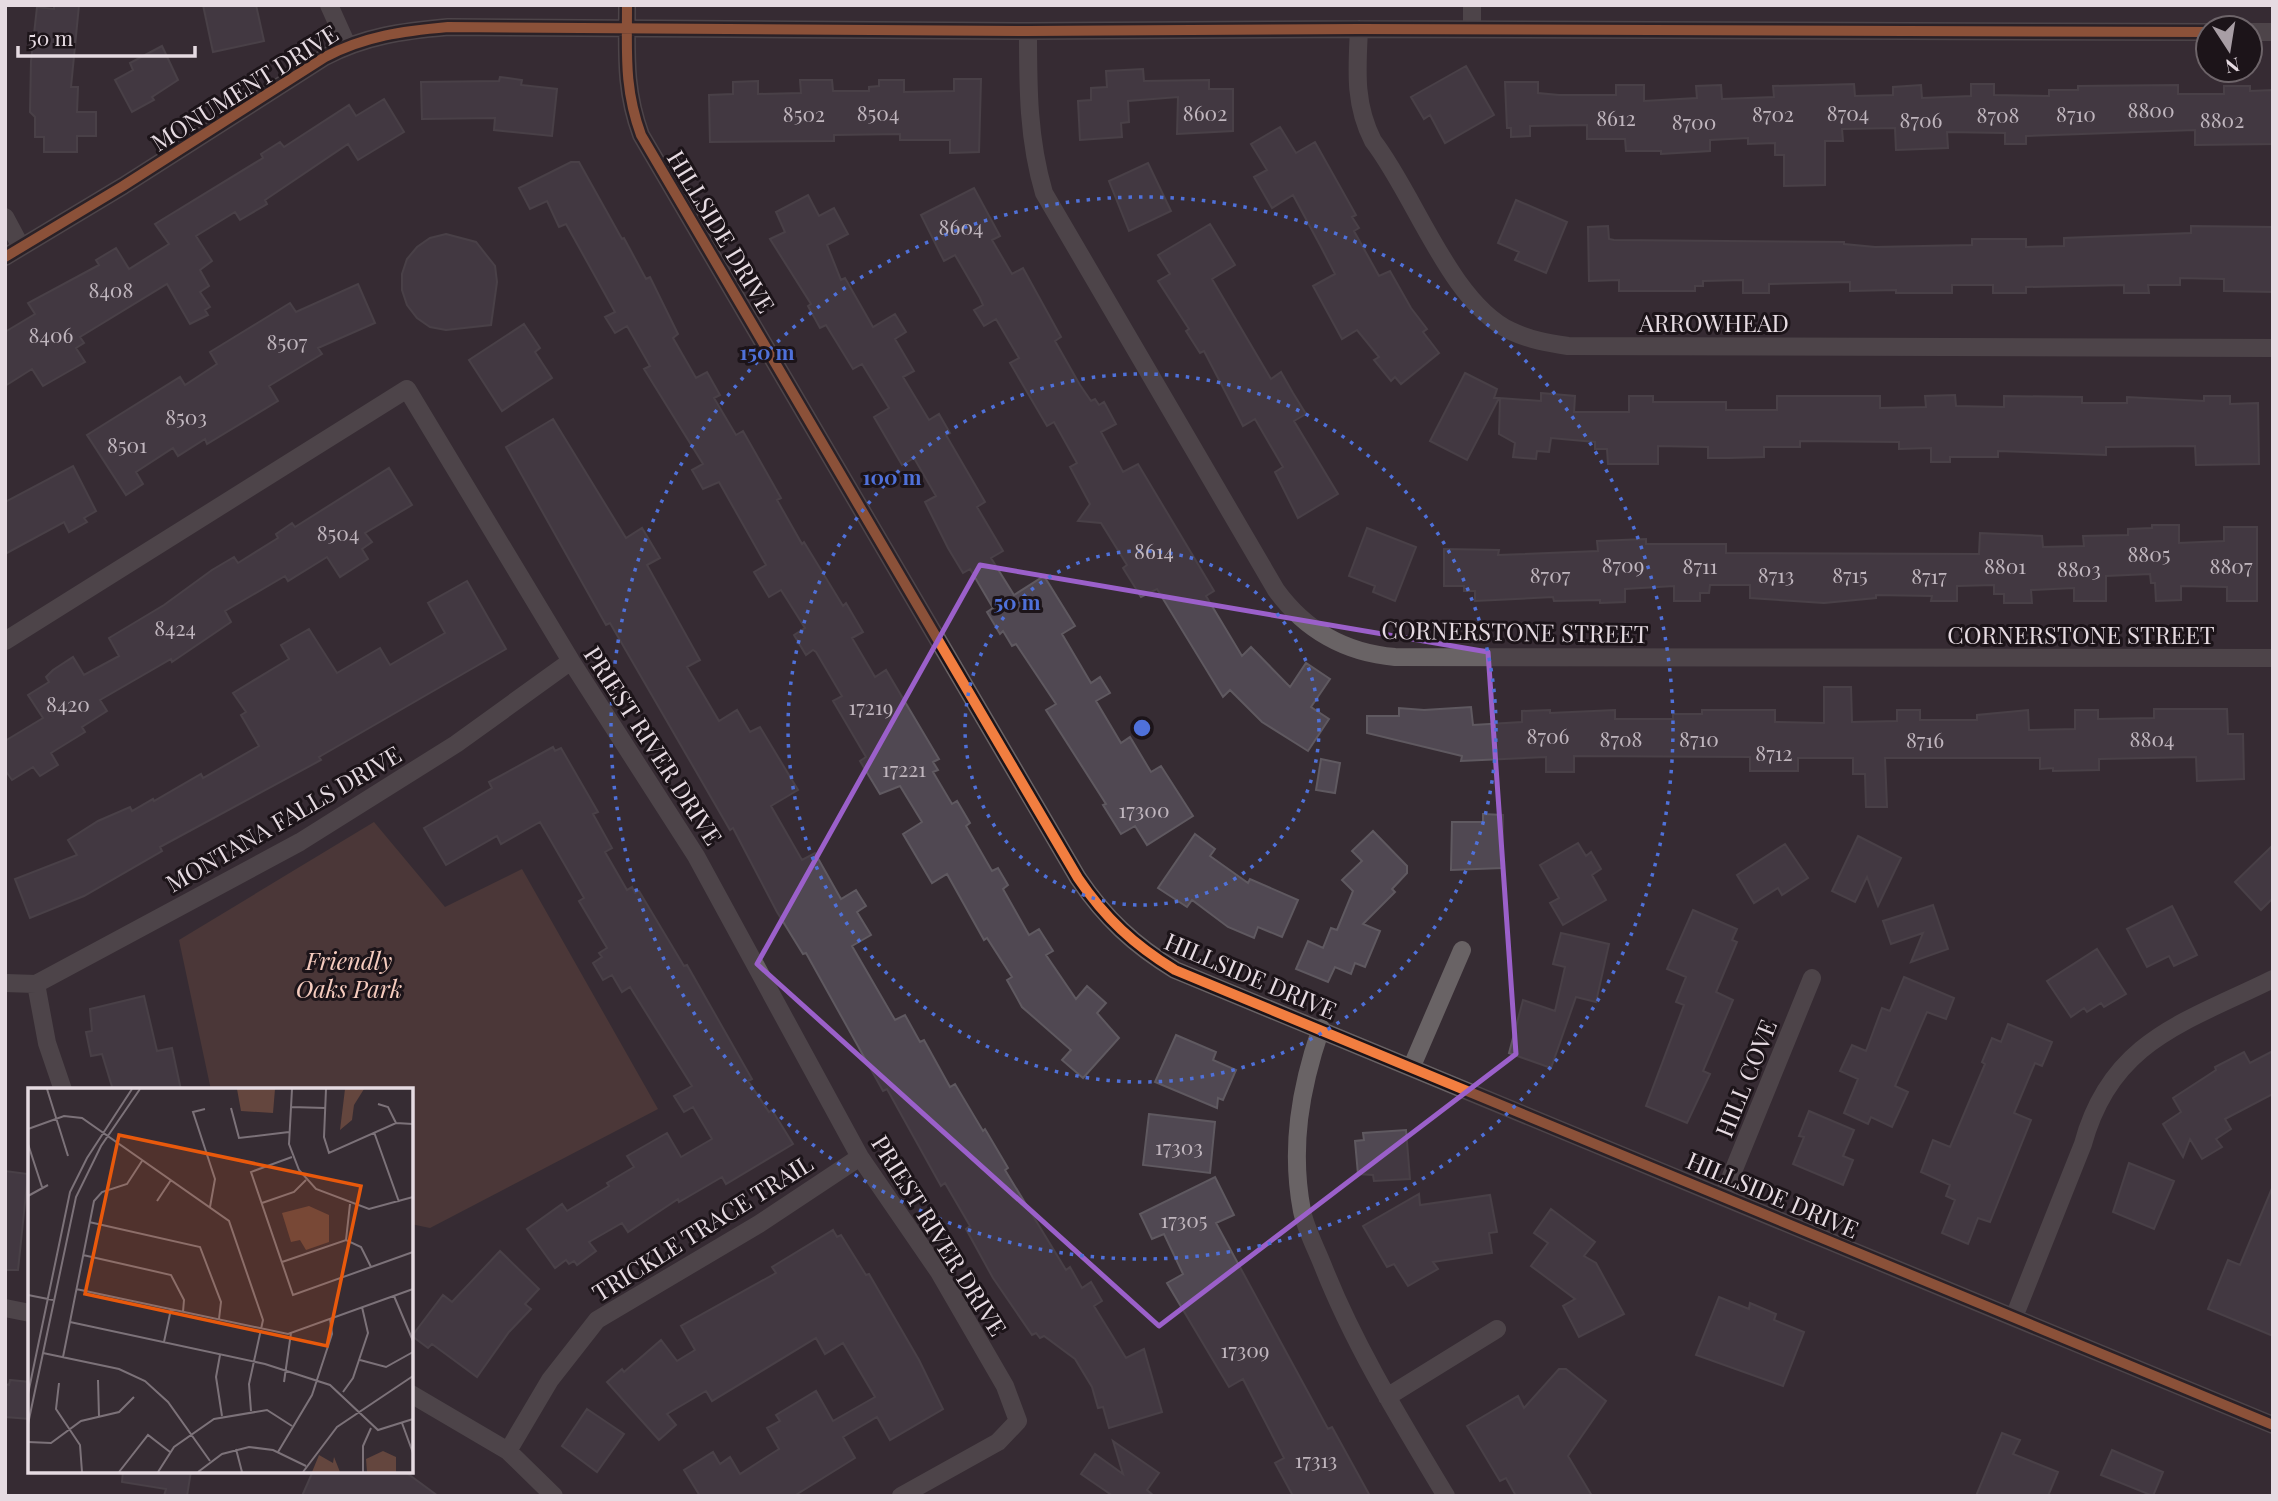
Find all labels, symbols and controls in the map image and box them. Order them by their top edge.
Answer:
scale bar [18,14,194,58]
north arrow [2194,14,2264,84]
street label: MONUMENT DRIVE [144,16,344,158]
text: 50 m [28,23,74,51]
text: N [2223,52,2242,81]
house number: 8800 [2127,95,2175,123]
house number: 8504 [857,98,899,126]
house number: 8602 [1183,98,1227,126]
house number: 8704 [1827,98,1869,126]
house number: 8502 [783,99,825,127]
house number: 8702 [1752,99,1794,127]
house number: 8710 [2056,99,2096,127]
house number: 8708 [1977,100,2019,128]
house number: 8612 [1596,103,1636,131]
house number: 8706 [1900,105,1943,133]
house number: 8802 [2200,105,2244,133]
house number: 8700 [1672,107,1716,135]
street label: HILLSIDE DRIVE [661,144,783,318]
house number: 8604 [939,212,983,240]
house number: 8408 [89,275,133,303]
street label: ARROWHEAD [1638,306,1789,338]
house number: 8406 [29,320,74,348]
house number: 8507 [267,327,308,355]
text: 150 m [740,337,794,365]
house number: 8503 [165,402,207,430]
house number: 8501 [107,430,147,458]
text: 100 m [862,462,922,490]
house number: 8504 [317,518,359,546]
house number: 8614 [1134,536,1174,564]
house number: 8805 [2127,539,2171,567]
house number: 8709 [1602,550,1644,578]
house number: 8711 [1683,551,1718,579]
house number: 8801 [1984,551,2026,579]
house number: 8807 [2210,551,2253,579]
house number: 8803 [2057,554,2101,582]
house number: 8707 [1530,560,1571,588]
house number: 8713 [1758,560,1794,588]
house number: 8715 [1832,560,1868,588]
house number: 8717 [1911,561,1947,589]
text: 50 m [993,587,1041,615]
house number: 8424 [154,613,196,641]
street label: CORNERSTONE STREET [1381,613,1649,649]
street label: CORNERSTONE STREET [1947,618,2215,650]
street label: PRIEST RIVER DRIVE [578,639,730,851]
house number: 8420 [46,689,90,717]
house number: 17219 [849,692,893,720]
centre of rings [1130,716,1154,740]
house number: 8706 [1527,721,1570,749]
house number: 8708 [1600,724,1642,752]
house number: 8710 [1679,724,1719,752]
house number: 8804 [2130,724,2174,752]
house number: 8716 [1906,725,1944,753]
street label: MONTANA FALLS DRIVE [160,738,406,898]
house number: 8712 [1755,738,1793,766]
house number: 17221 [882,754,926,782]
house number: 17300 [1119,795,1169,823]
street label: HILLSIDE DRIVE [1160,924,1342,1026]
park label: Friendly Oaks Park [296,944,402,1004]
street label: HILL COVE [1707,1014,1783,1142]
inset map [28,1088,413,1473]
street label: PRIEST RIVER DRIVE [865,1129,1015,1341]
house number: 17303 [1155,1132,1203,1160]
street label: HILLSIDE DRIVE [1682,1143,1864,1245]
street label: TRICKLE TRACE TRAIL [586,1146,818,1308]
house number: 17305 [1160,1205,1208,1233]
house number: 17309 [1220,1335,1270,1363]
house number: 17313 [1295,1445,1337,1473]

